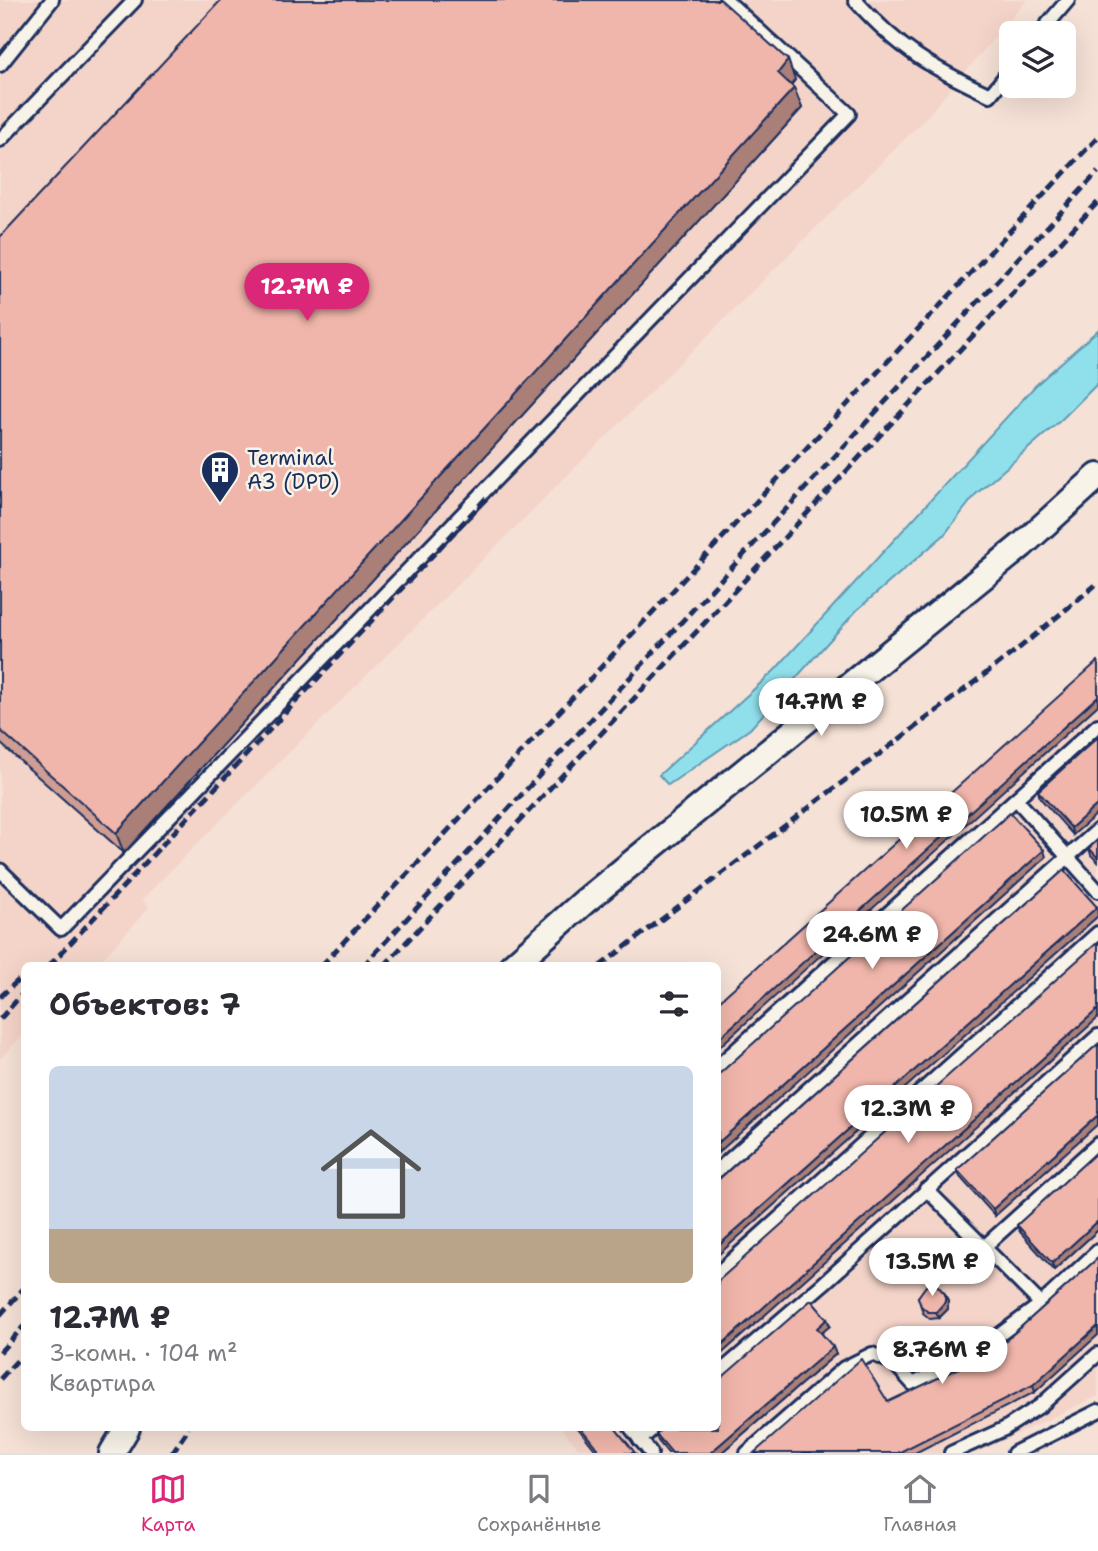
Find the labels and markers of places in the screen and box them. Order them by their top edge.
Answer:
pin: 12.7M ₽ [242,264,372,323]
place label: Terminal A3 (DPD) [247,444,339,496]
building icon: Terminal A3 (DPD) [199,449,241,504]
pin: 14.7M ₽ [756,678,886,738]
pin: 10.5M ₽ [841,792,971,851]
pin: 24.6M ₽ [807,912,937,971]
pin: 12.3M ₽ [843,1086,973,1145]
pin: 13.5M ₽ [867,1238,997,1298]
pin: 8.76M ₽ [877,1326,1007,1386]

